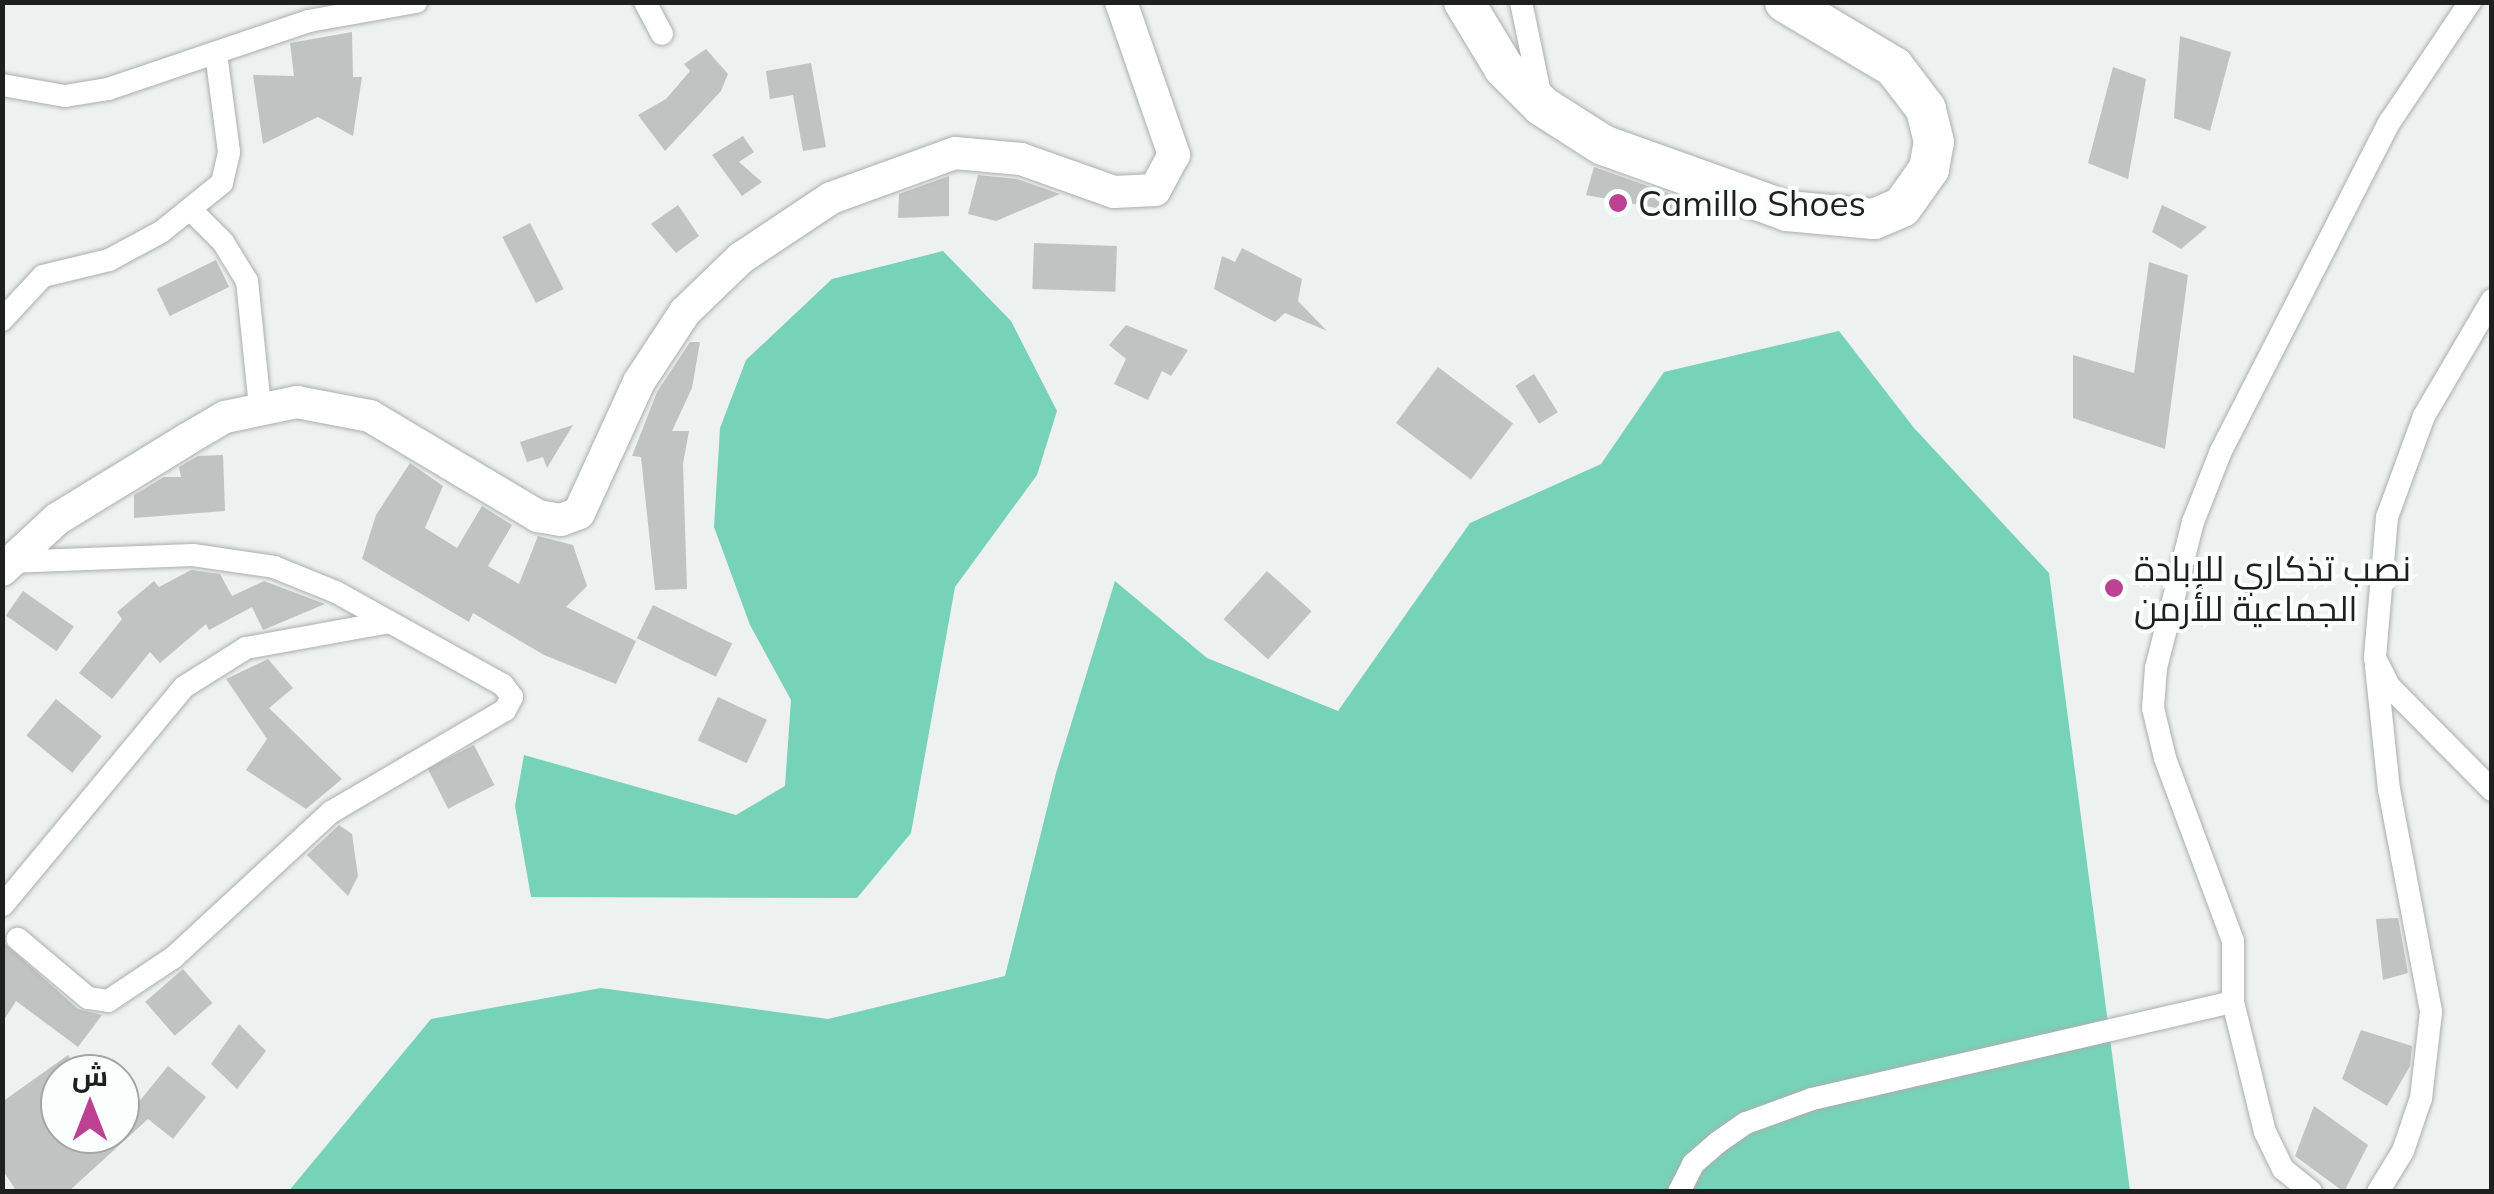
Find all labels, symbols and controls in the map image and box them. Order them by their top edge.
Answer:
place label: Camillo Shoes [1638,182,1866,224]
marker: Camillo Shoes [1607,192,1629,214]
place label: نصب تذكاري للإبادة الجماعية للأرمن [2134,547,2411,629]
marker: نصب تذكاري للإبادة الجماعية للأرمن [2103,577,2125,599]
north arrow [40,1054,140,1154]
text: ش [72,1058,108,1093]

